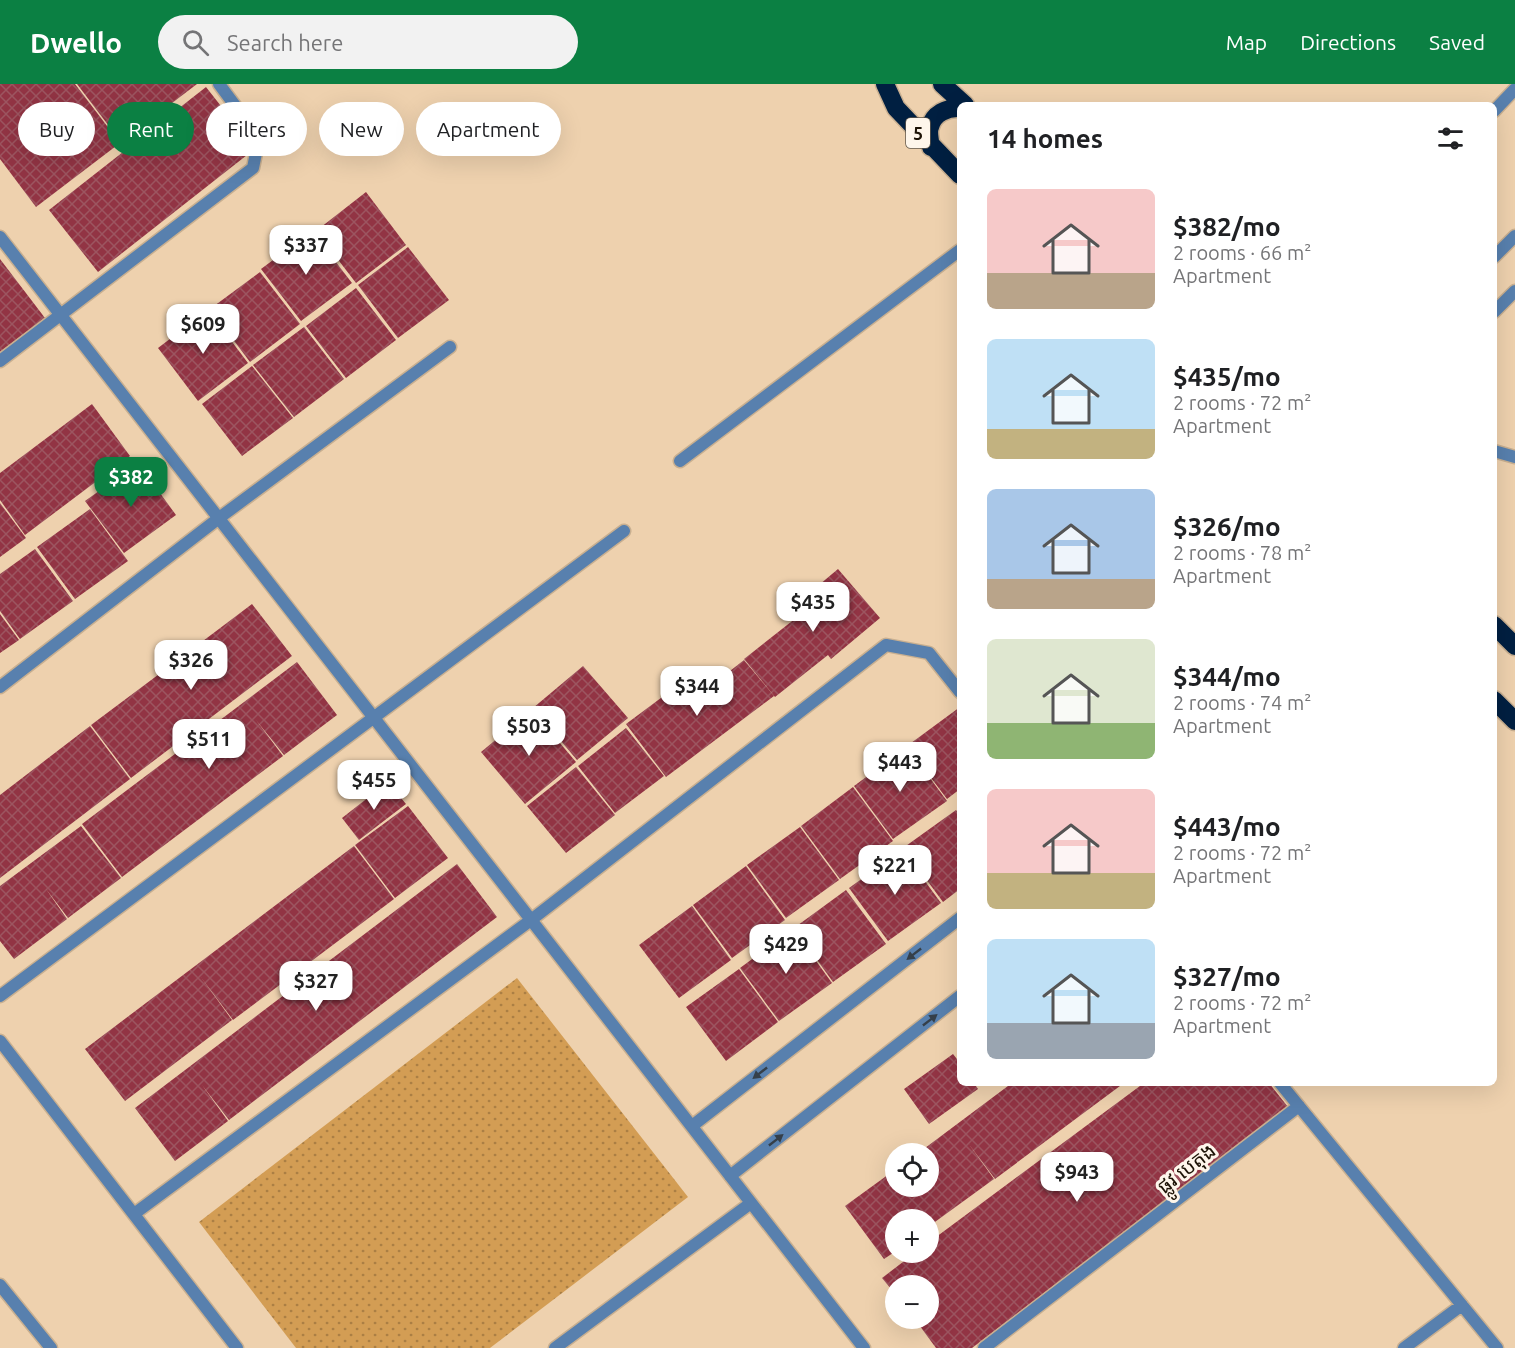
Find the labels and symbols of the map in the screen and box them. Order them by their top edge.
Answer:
road number: 5 [906,118,930,148]
pin: $337 [270,225,342,276]
pin: $609 [167,304,239,355]
pin: $382 [95,457,167,508]
pin: $435 [777,582,849,633]
pin: $326 [155,640,227,691]
pin: $344 [661,666,733,717]
pin: $503 [493,706,565,757]
pin: $511 [173,719,245,770]
pin: $443 [864,742,936,793]
pin: $455 [338,760,410,811]
pin: $221 [859,845,931,896]
pin: $429 [750,924,822,975]
one-way arrow [906,947,922,960]
pin: $327 [280,961,352,1012]
one-way arrow [922,1014,937,1026]
one-way arrow [752,1067,768,1080]
one-way arrow [769,1135,784,1147]
street label: ផ្លូវ បេតុង [1152,1138,1225,1204]
pin: $943 [1041,1152,1113,1203]

